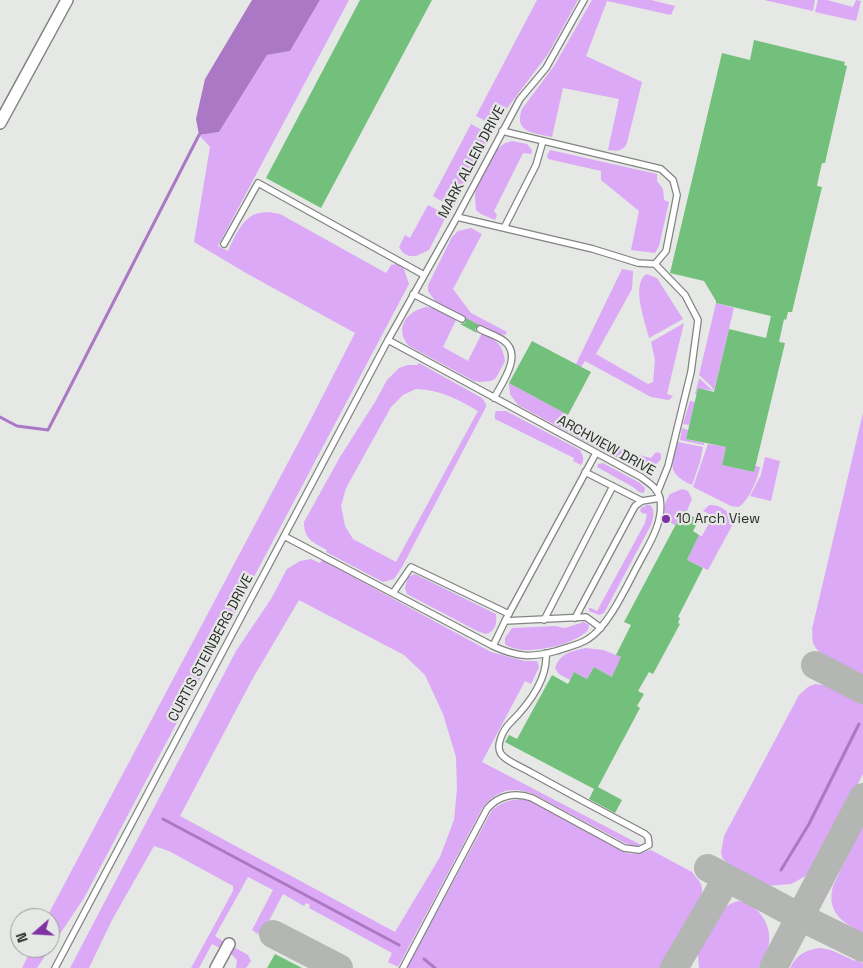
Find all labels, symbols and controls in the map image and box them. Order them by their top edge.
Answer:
street label: MARK ALLEN DRIVE [435,103,509,221]
street label: ARCHVIEW DRIVE [554,412,658,480]
place label: 10 Arch View [676,511,760,527]
marker: 10 Arch View [660,513,672,525]
street label: CURTIS STEINBERG DRIVE [165,571,257,725]
north arrow [10,908,60,958]
text: N [12,930,32,945]

